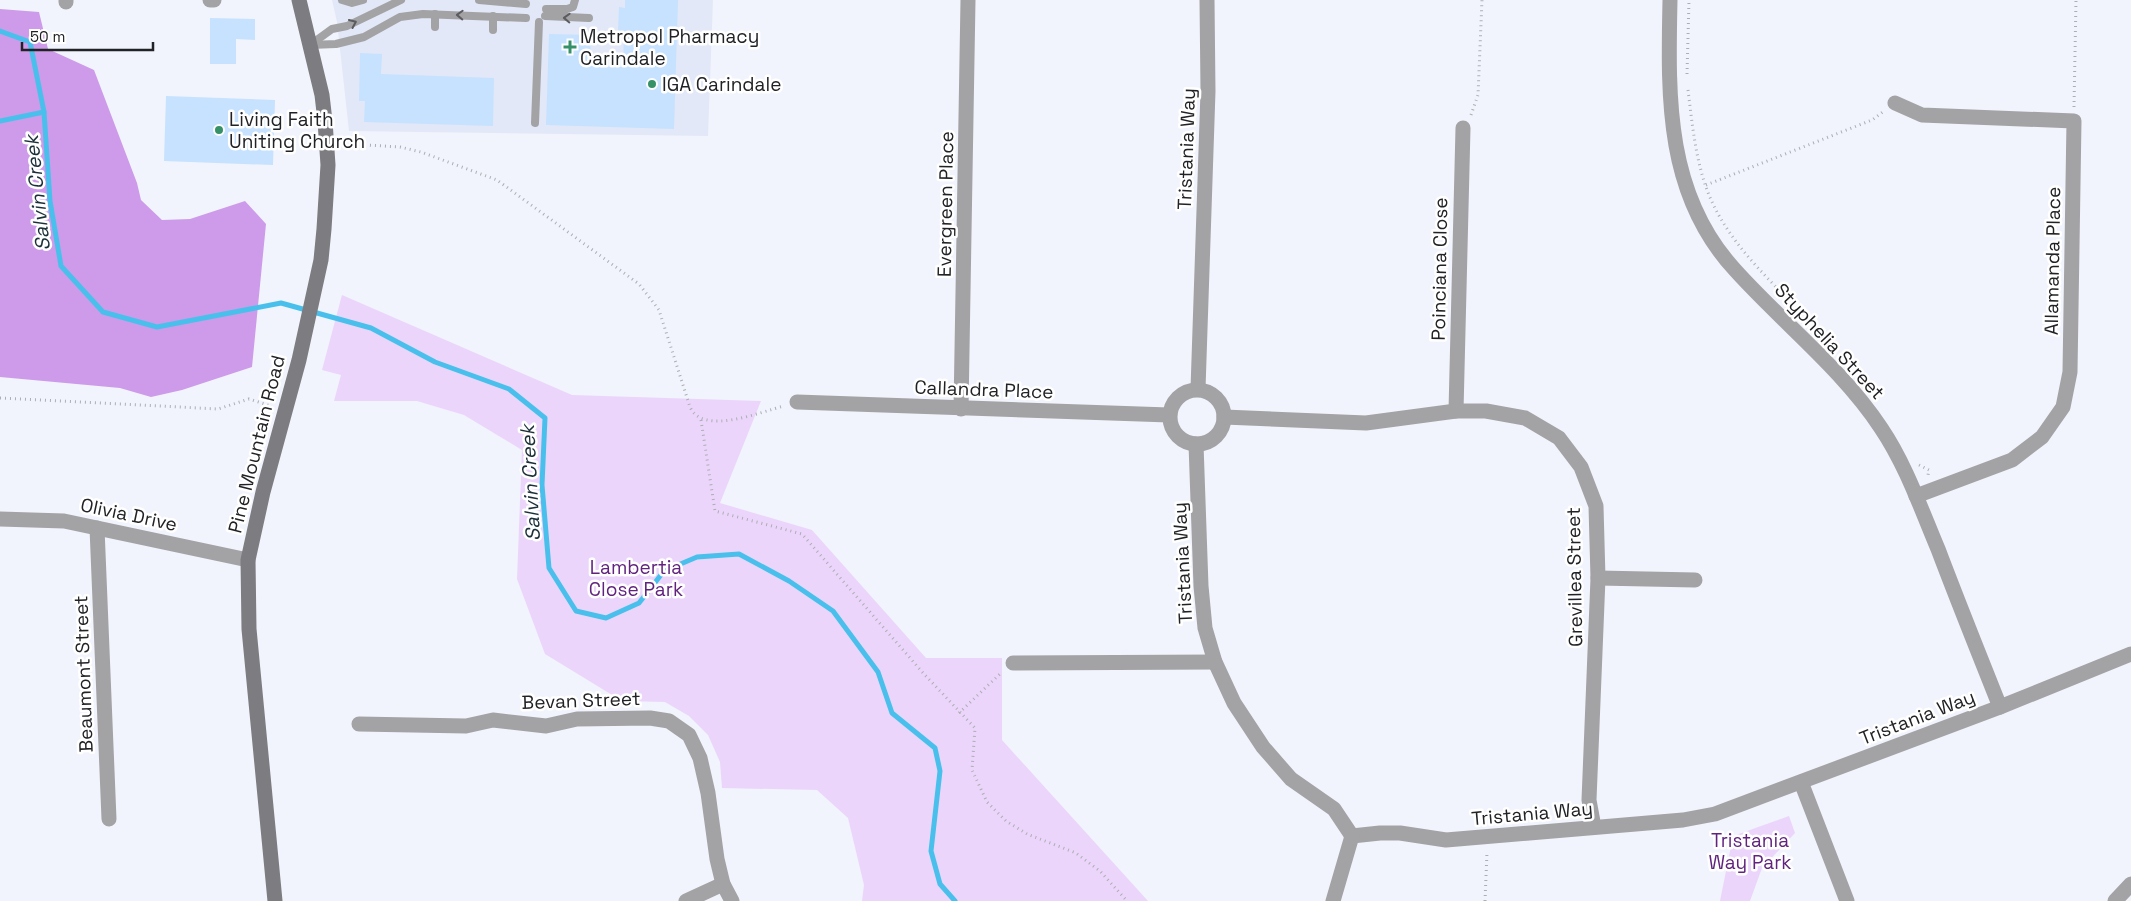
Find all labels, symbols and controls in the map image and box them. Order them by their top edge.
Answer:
one-way arrow [456,10,464,20]
one-way arrow [563,13,571,23]
one-way arrow [348,18,357,29]
scale bar [22,20,154,52]
place label: Metropol Pharmacy Carindale [580,24,759,71]
text: 50 m [30,27,65,46]
marker: Metropol Pharmacy Carindale [564,41,576,53]
place label: IGA Carindale [662,72,781,97]
marker: IGA Carindale [646,78,658,90]
street label: Tristania Way [1172,88,1201,210]
place label: Living Faith Uniting Church [229,107,365,154]
marker: Living Faith Uniting Church [213,124,225,136]
street label: Evergreen Place [932,131,959,277]
water label: Salvin Creek [18,132,56,252]
street label: Allamanda Place [2039,187,2066,335]
street label: Poinciana Close [1426,197,1453,341]
street label: Styphelia Street [1769,278,1890,405]
street label: Pine Mountain Road [222,353,291,536]
street label: Callandra Place [914,375,1054,404]
water label: Salvin Creek [514,422,546,542]
street label: Olivia Drive [78,492,180,537]
street label: Tristania Way [1167,502,1198,624]
street label: Grevillea Street [1561,507,1588,647]
park label: Lambertia Close Park [589,555,683,602]
street label: Beaumont Street [68,595,99,753]
street label: Tristania Way [1856,684,1978,751]
street label: Bevan Street [521,686,641,715]
street label: Tristania Way [1470,796,1594,831]
park label: Tristania Way Park [1708,828,1792,875]

